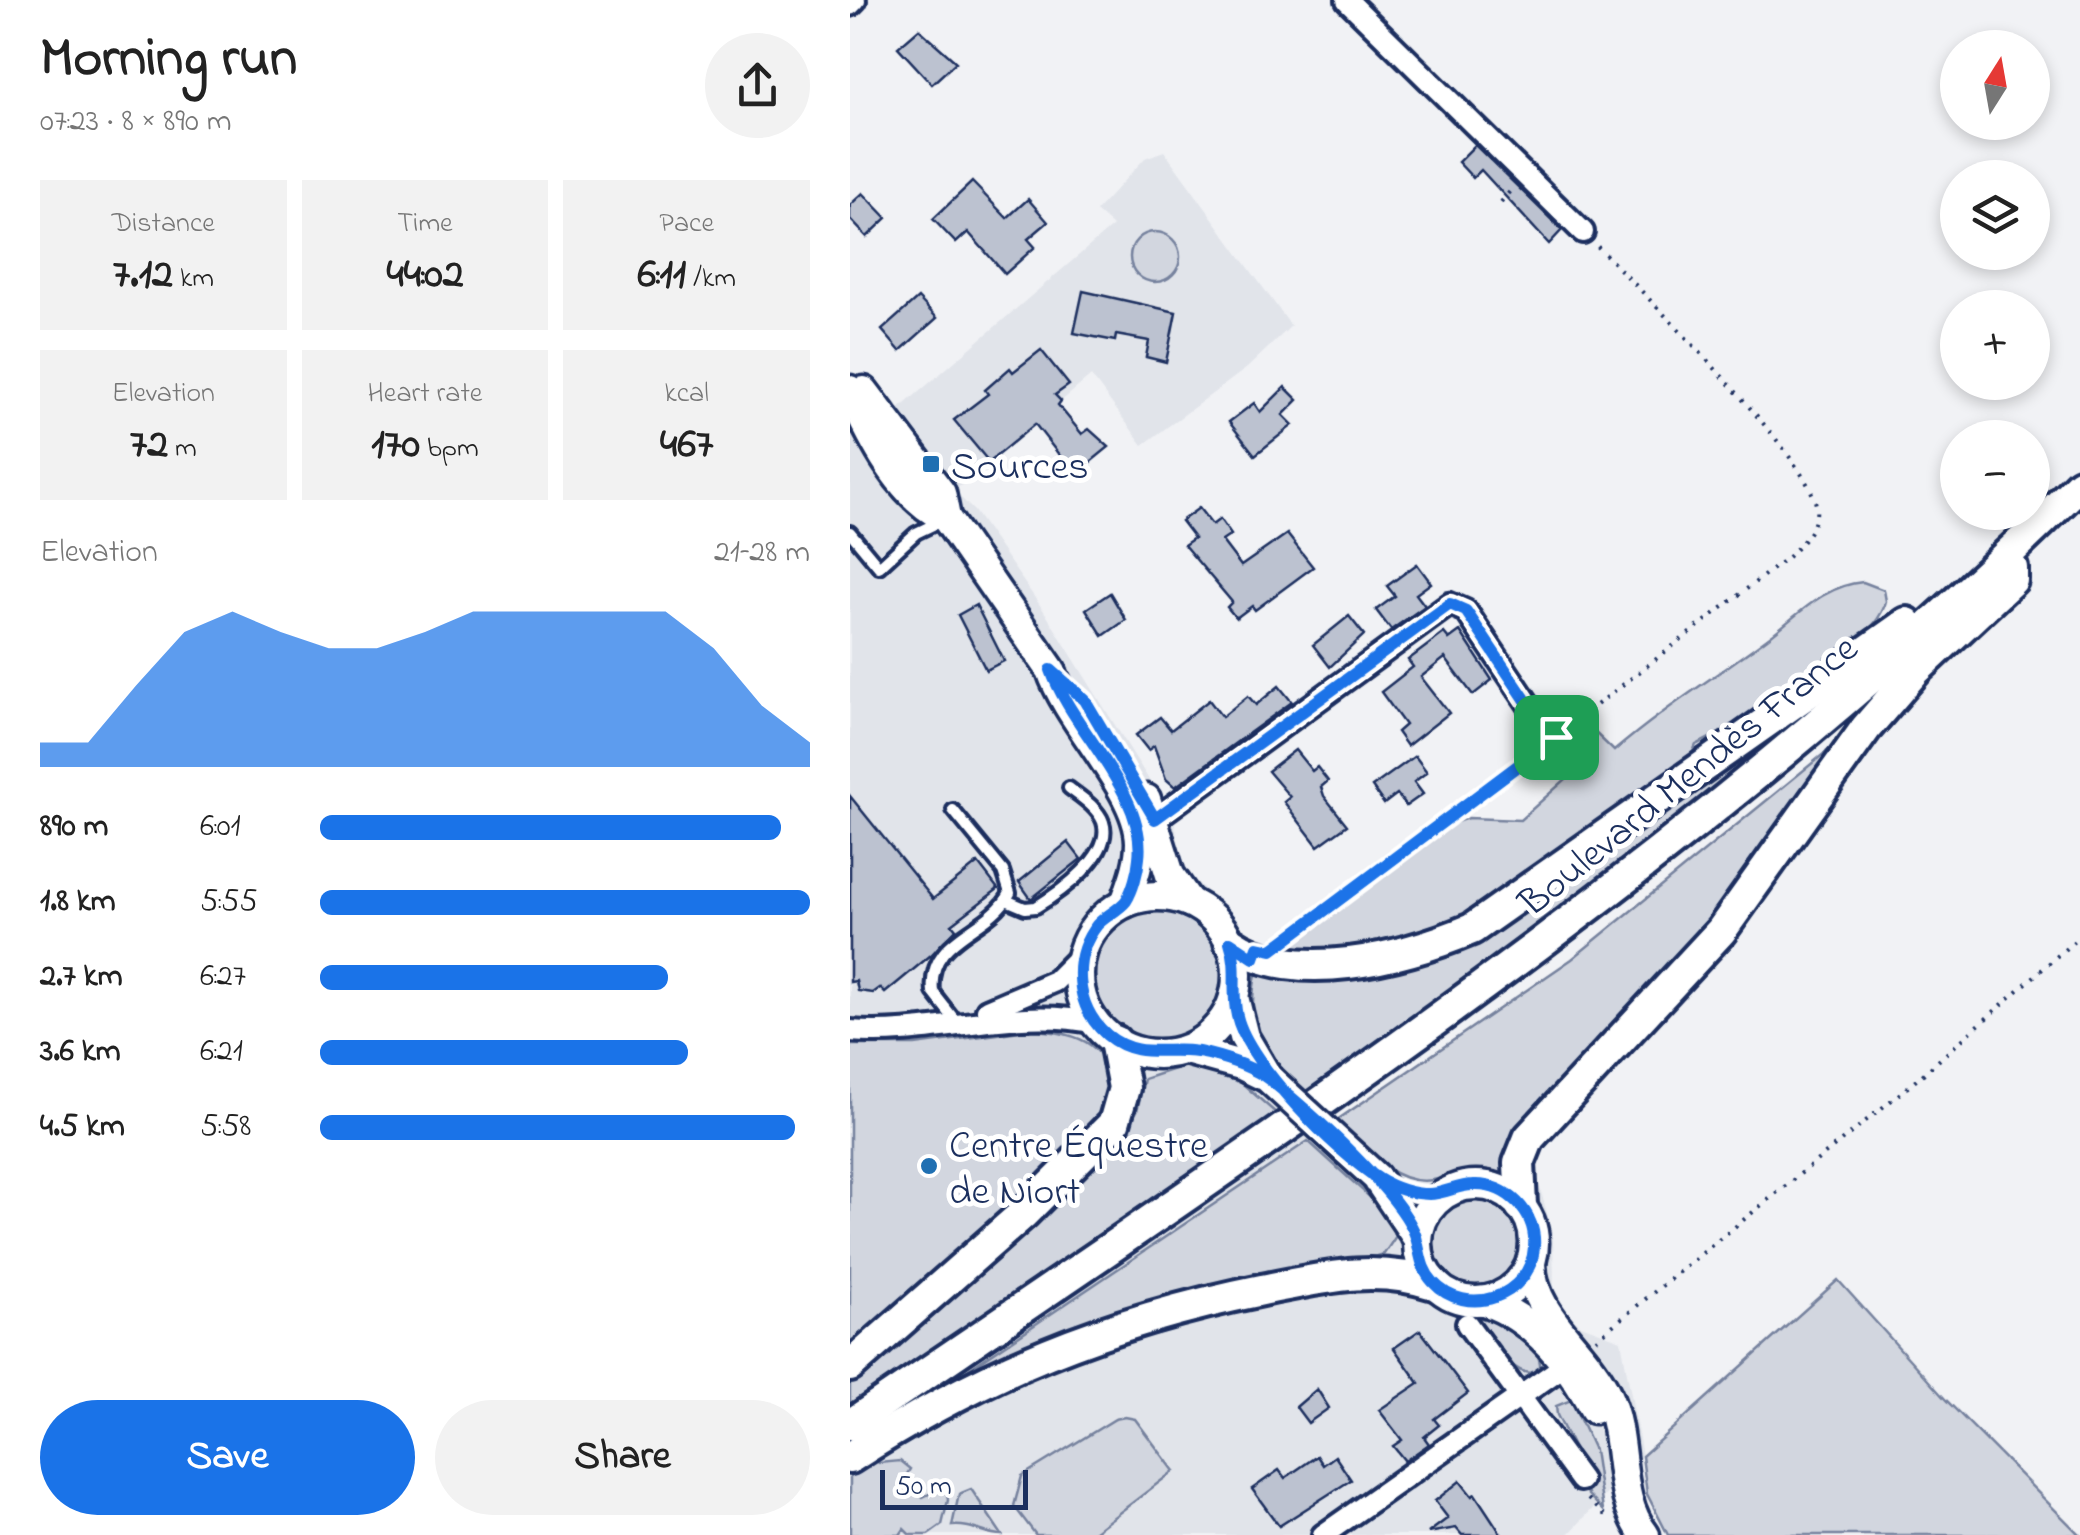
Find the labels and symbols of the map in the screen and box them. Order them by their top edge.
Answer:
north arrow [1940,30,2050,140]
place label: Sources [951,439,1089,498]
marker: Sources [920,453,942,475]
street label: Boulevard Mendès France [1507,622,1872,934]
pin [1514,695,1599,780]
place label: Centre Équestre de Niort [949,1118,1208,1223]
marker: Centre Équestre de Niort [918,1155,940,1177]
scale bar [880,1465,1028,1510]

